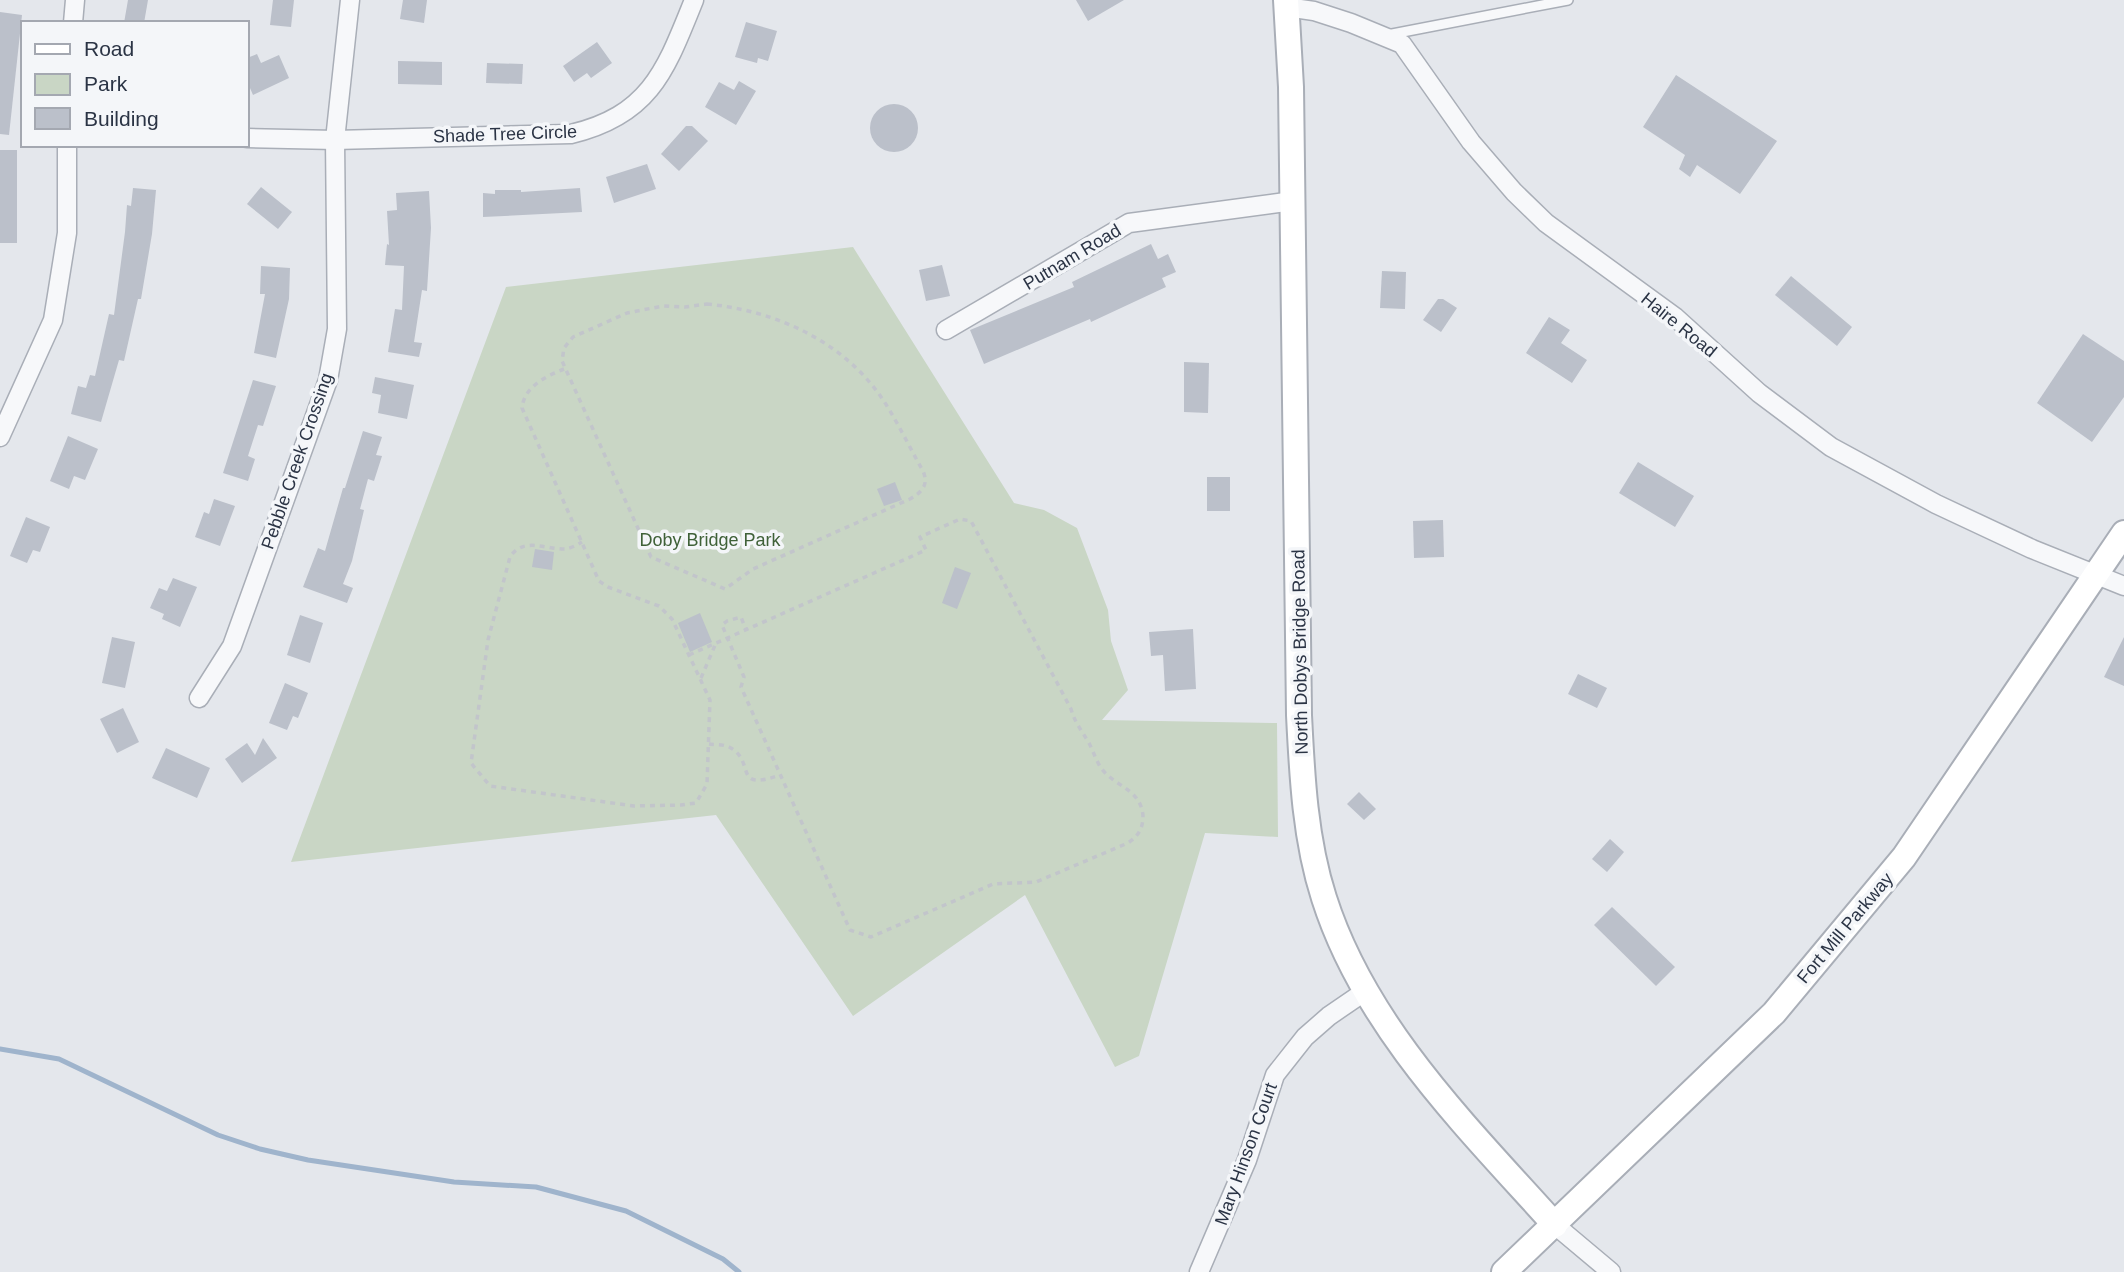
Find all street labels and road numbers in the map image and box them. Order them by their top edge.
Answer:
street label: Shade Tree Circle [433,121,577,147]
street label: Putnam Road [1020,220,1124,294]
street label: Haire Road [1637,289,1721,361]
street label: Pebble Creek Crossing [257,370,337,552]
street label: North Dobys Bridge Road [1288,549,1312,755]
street label: Fort Mill Parkway [1793,869,1897,987]
street label: Mary Hinson Court [1211,1080,1281,1228]

